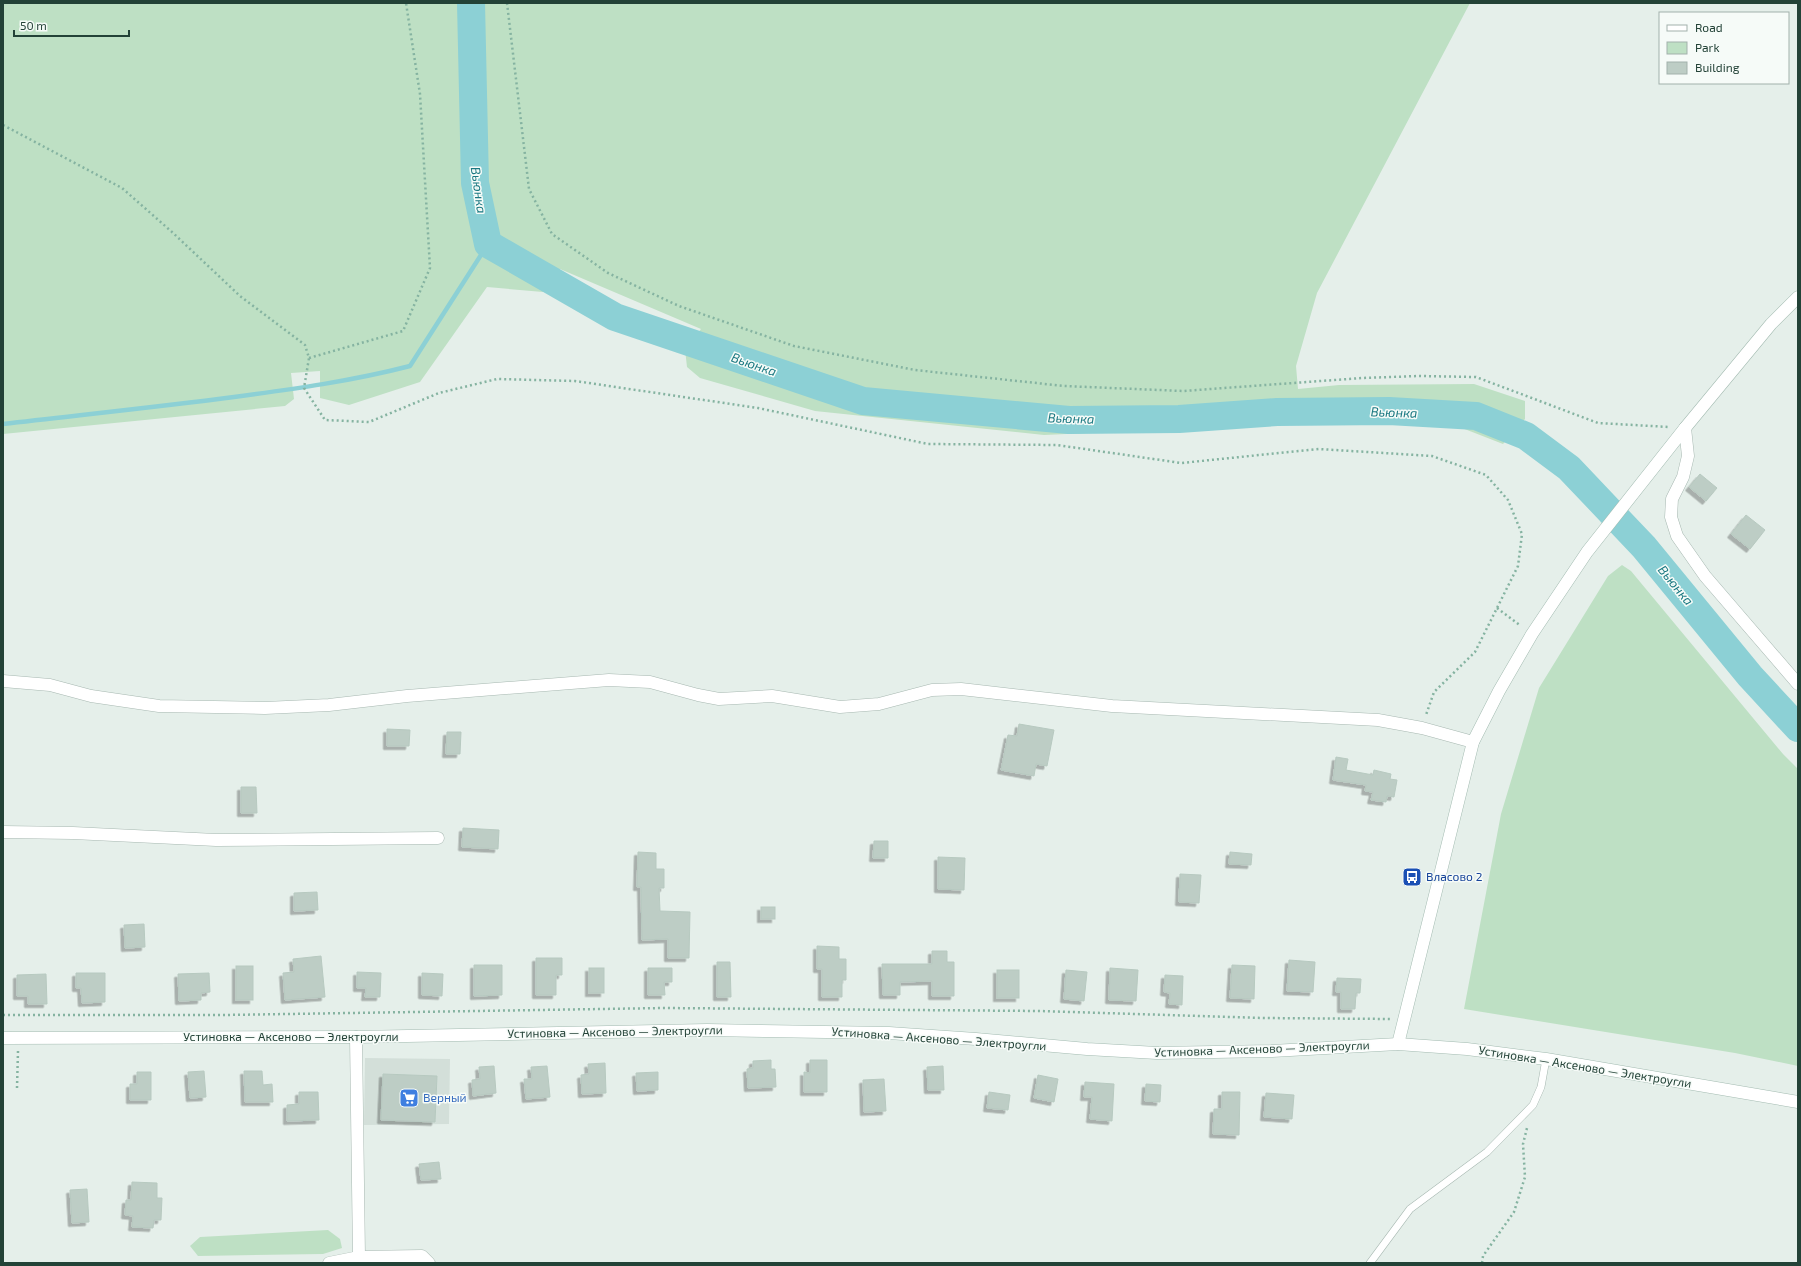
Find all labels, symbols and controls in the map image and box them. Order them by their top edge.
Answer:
scale bar [14,12,129,38]
legend [1659,12,1789,84]
text: 50 m [20,18,47,32]
text: Road [1695,20,1723,34]
text: Park [1695,40,1720,54]
text: Building [1695,60,1740,74]
water label: Вьюнка [468,166,490,214]
water label: Вьюнка [729,349,779,379]
water label: Вьюнка [1370,403,1418,421]
water label: Вьюнка [1047,409,1095,427]
water label: Вьюнка [1655,562,1697,608]
bus stop icon: Власово 2 [1401,866,1423,888]
place label: Власово 2 [1426,869,1483,883]
street label: Устиновка — Аксеново — Электроугли [507,1022,723,1041]
street label: Устиновка — Аксеново — Электроугли [831,1024,1047,1053]
street label: Устиновка — Аксеново — Электроугли [183,1029,399,1044]
street label: Устиновка — Аксеново — Электроугли [1154,1037,1370,1060]
street label: Устиновка — Аксеново — Электроугли [1478,1042,1693,1091]
supermarket icon: Верный [398,1087,420,1109]
place label: Верный [423,1090,467,1104]

